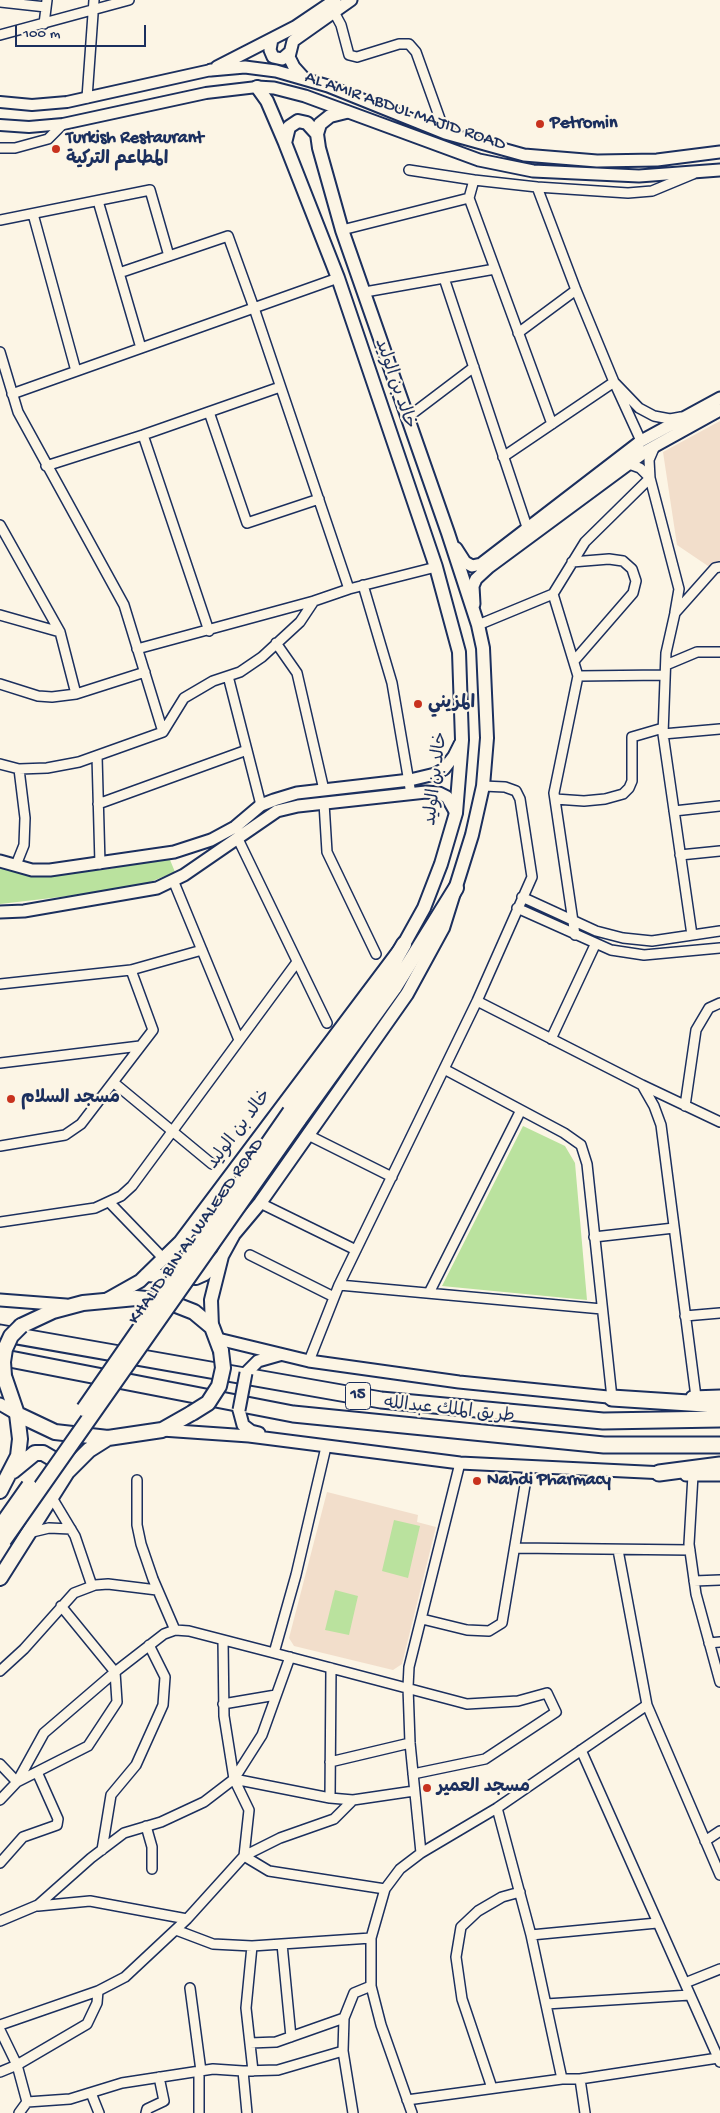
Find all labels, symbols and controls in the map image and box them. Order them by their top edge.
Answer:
scale bar [18,15,149,47]
text: 100 m [23,25,60,43]
street label: AL AMIR ABDUL MAJID ROAD [302,67,508,157]
place label: Petromin [550,113,618,135]
marker: Petromin [534,118,546,130]
place label: Turkish Restaurant المطاعم التركية [66,128,204,170]
marker: Turkish Restaurant المطاعم التركية [50,143,62,155]
street label: خالد بن الوليد [368,336,420,432]
place label: المزيني [428,693,475,715]
marker: المزيني [412,698,424,710]
street label: خالد بن الوليد [421,731,453,827]
street label: خالد بن الوليد [203,1086,277,1174]
place label: مسجد السلام [21,1088,120,1110]
marker: مسجد السلام [5,1093,17,1105]
street label: KHALID BIN AL WALEED ROAD [124,1135,270,1329]
road number: 15 [346,1382,370,1410]
street label: طريق الملك عبدالله [383,1393,515,1429]
place label: Nahdi Pharmacy [487,1470,611,1492]
marker: Nahdi Pharmacy [471,1475,483,1487]
place label: مسجد العمير [437,1777,530,1799]
marker: مسجد العمير [421,1782,433,1794]

